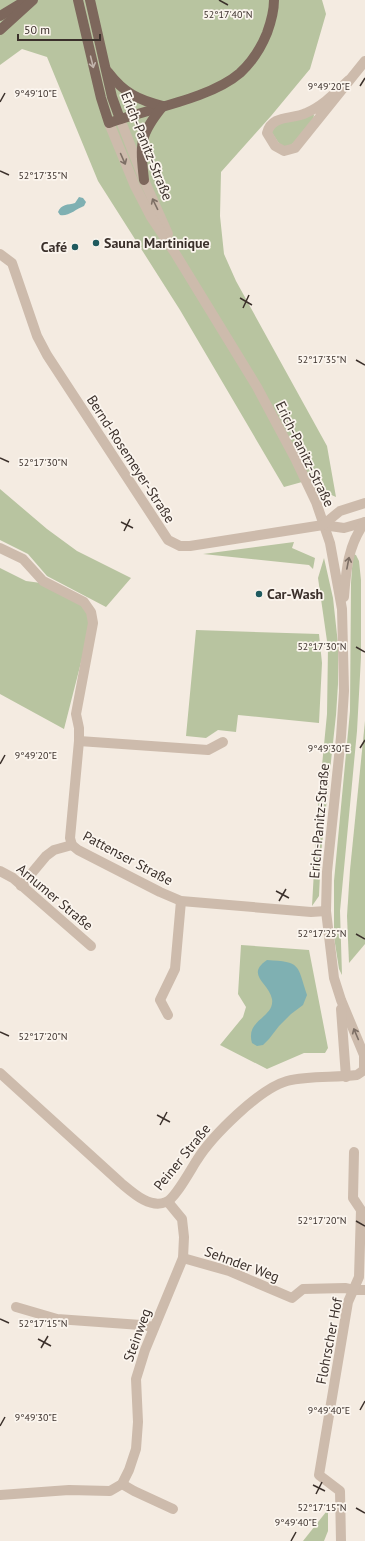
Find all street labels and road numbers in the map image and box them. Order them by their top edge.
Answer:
street label: Erich-Panitz-Straße [117,89,177,203]
street label: Bernd-Rosemeyer-Straße [83,392,179,526]
street label: Erich-Panitz-Straße [272,398,338,510]
street label: Erich-Panitz-Straße [305,763,333,879]
street label: Pattenser Straße [80,827,176,889]
street label: Arnumer Straße [13,860,97,934]
street label: Peiner Straße [150,1120,214,1194]
street label: Sehnder Weg [202,1242,282,1286]
street label: Flohrscher Hof [312,1296,346,1386]
street label: Steinweg [119,1306,155,1364]

